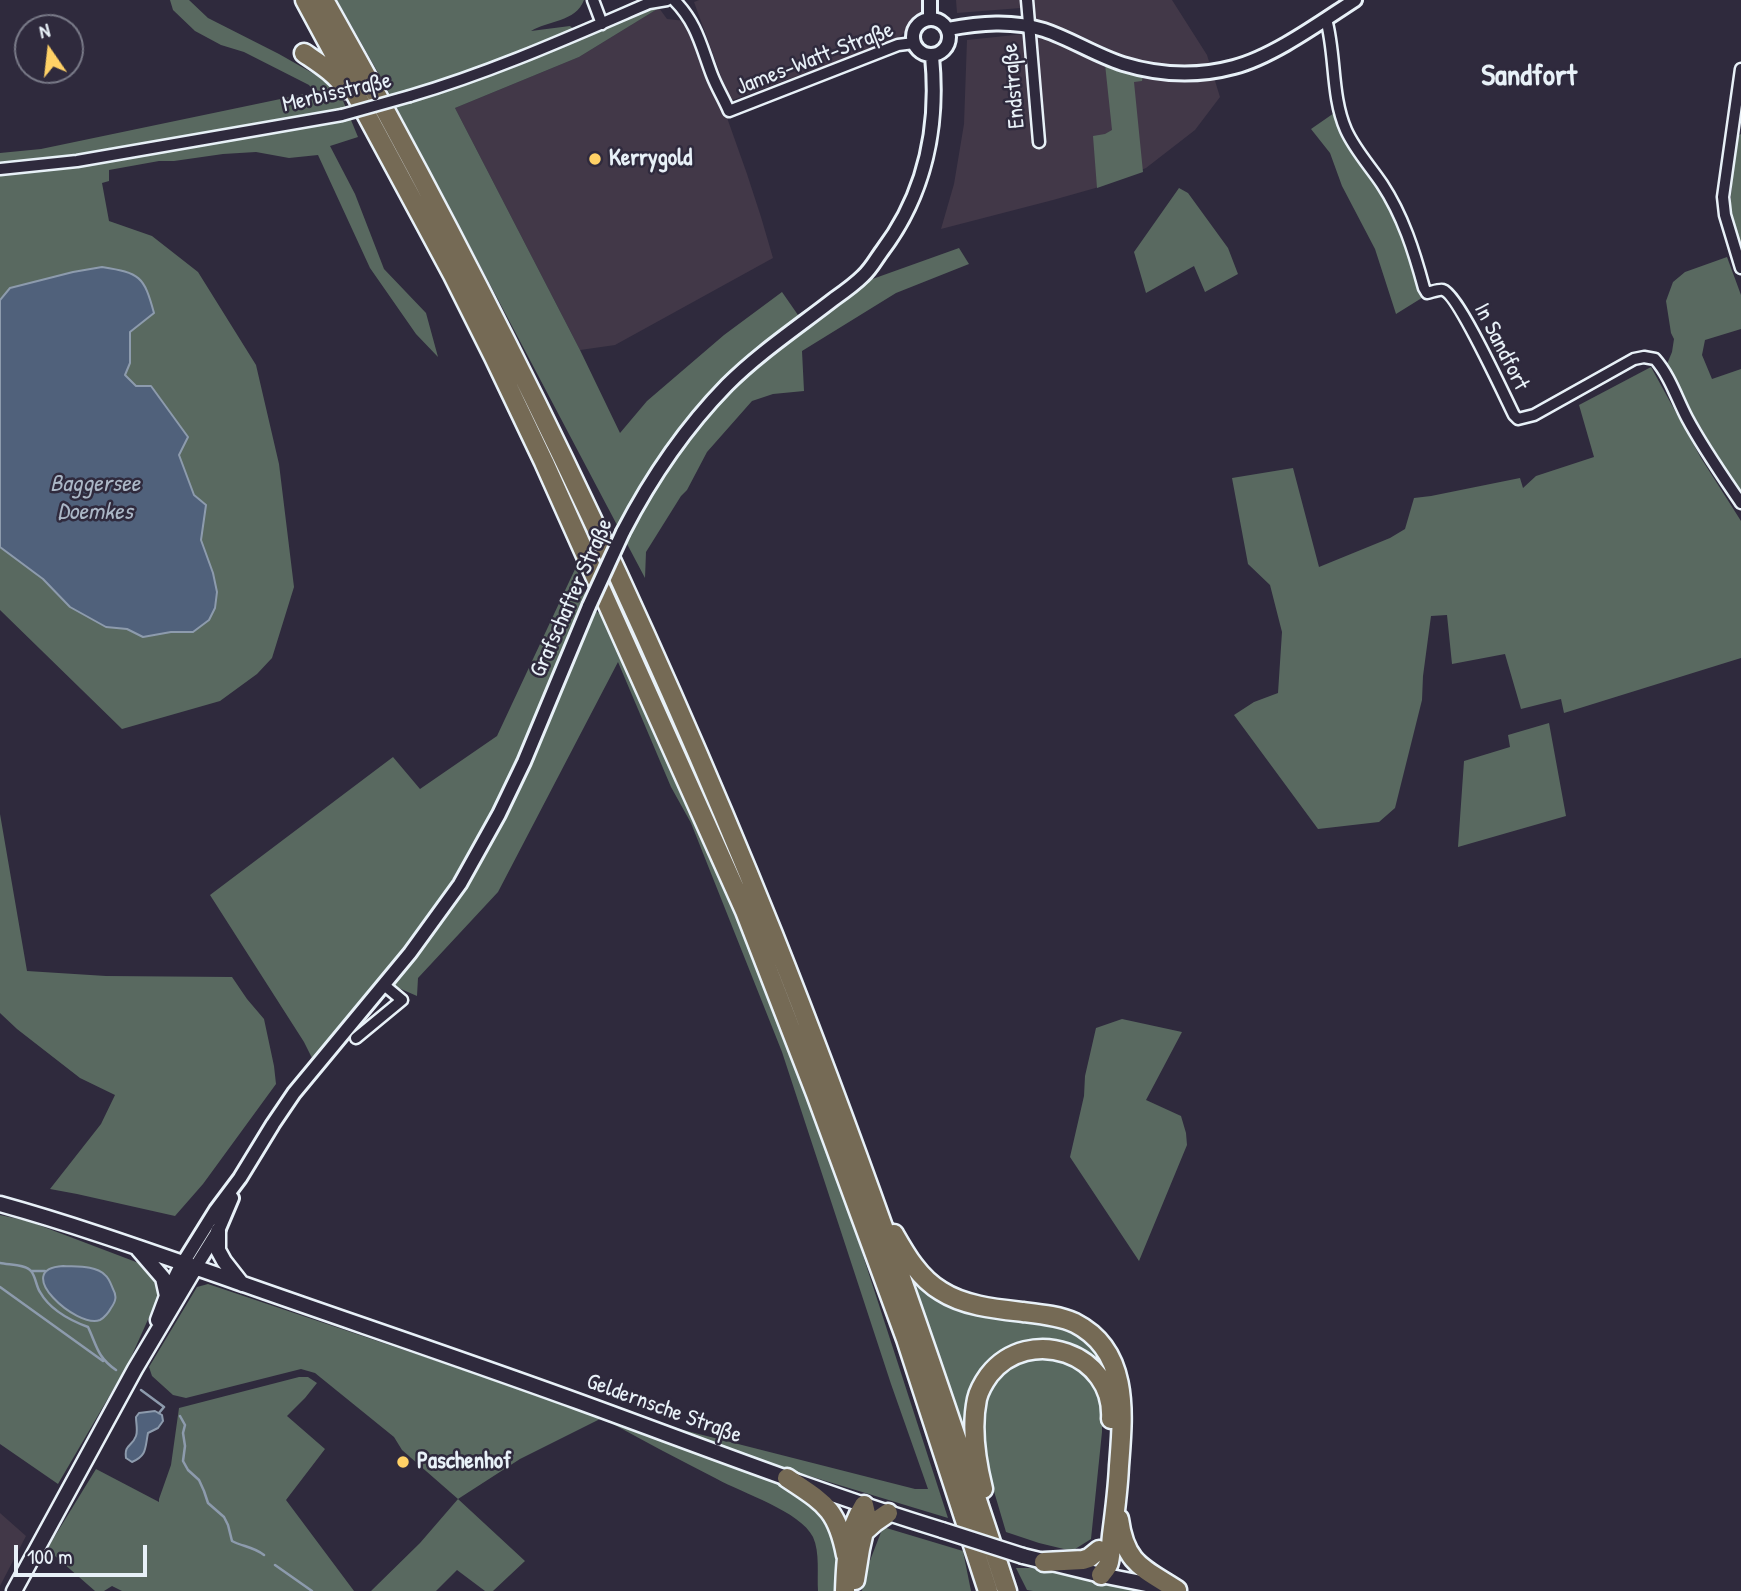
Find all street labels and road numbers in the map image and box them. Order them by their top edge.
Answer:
street label: James-Watt-Straße [732,16,898,102]
street label: Endstraße [997,42,1031,130]
street label: Merbisstraße [280,67,394,119]
street label: In Sandfort [1467,299,1535,395]
street label: Grafschafter Straße [525,514,619,682]
street label: Geldernsche Straße [583,1368,745,1450]

